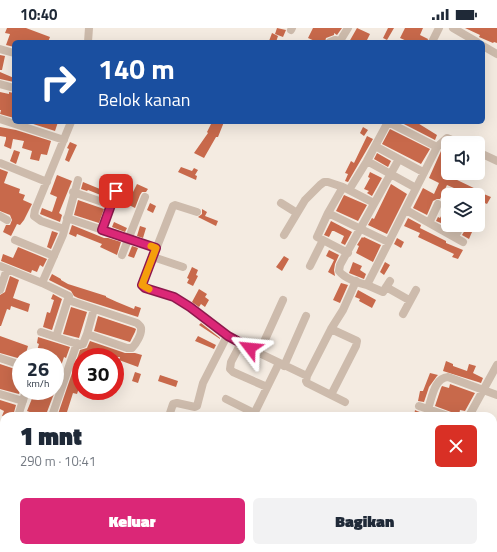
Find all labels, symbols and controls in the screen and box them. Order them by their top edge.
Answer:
text: 10:40 [20,3,57,26]
text: 140 m [98,47,175,90]
icon: right [32,56,84,108]
text: Belok kanan [98,86,190,113]
map controls [441,136,485,232]
button: sound [441,136,485,180]
pin [99,174,133,208]
icon: arrive [105,180,127,202]
button: layers [441,188,485,232]
position arrow [229,327,271,369]
speed limit sign: 30 [72,348,124,400]
text: 26 [27,353,49,384]
text: km/h [27,376,49,391]
text: 1 mnt [20,418,82,454]
button: close [435,425,477,467]
text: 290 m · 10:41 [20,451,96,471]
button: Keluar [20,498,245,544]
button: Bagikan [253,498,477,544]

